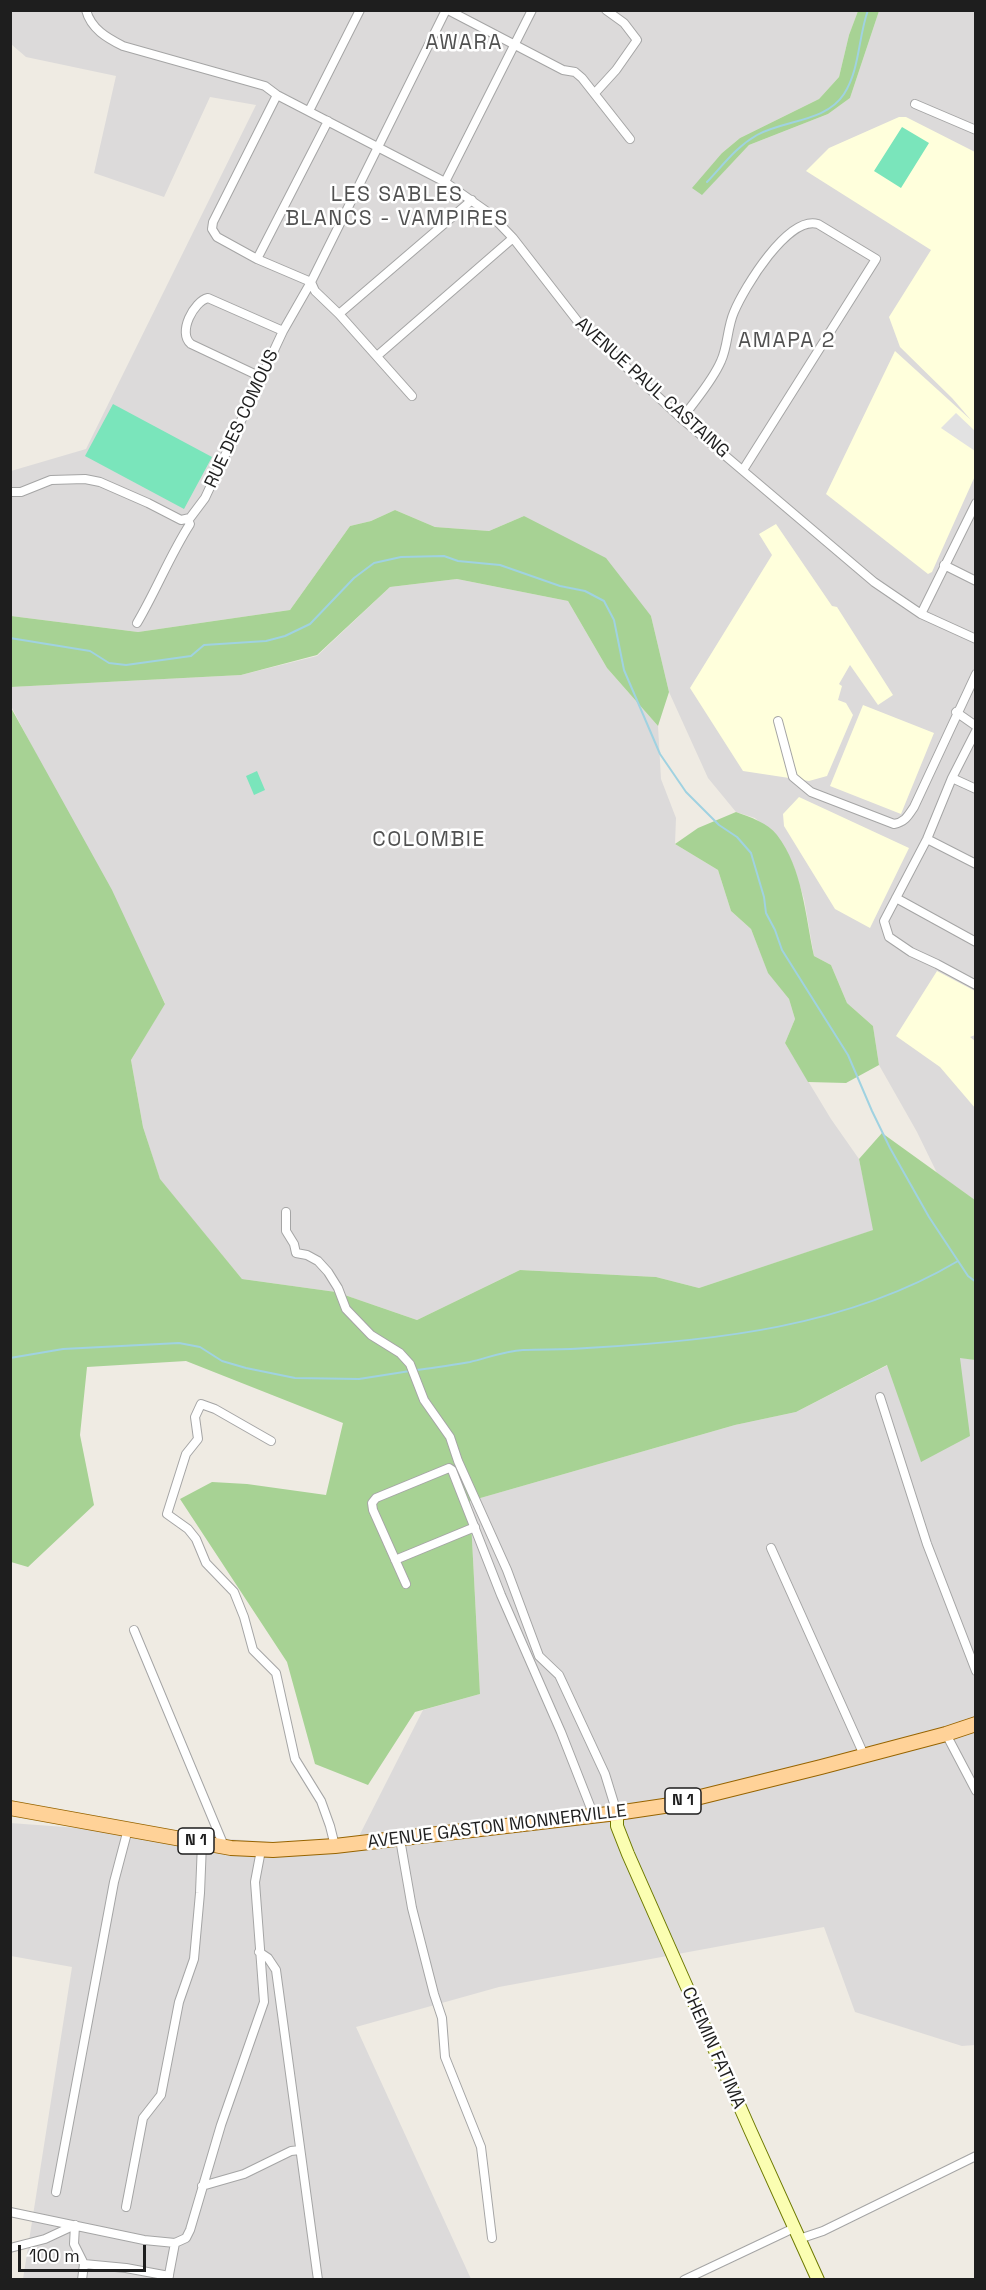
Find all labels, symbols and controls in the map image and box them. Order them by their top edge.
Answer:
district label: AWARA [425,30,503,56]
district label: LES SABLES BLANCS - VAMPIRES [285,182,509,232]
street label: AVENUE PAUL CASTAING [571,313,733,463]
district label: AMAPA 2 [738,328,836,354]
street label: RUE DES COMOUS [201,346,283,492]
district label: COLOMBIE [372,827,486,853]
road number: N 1 [665,1788,701,1814]
street label: AVENUE GASTON MONNERVILLE [366,1800,628,1854]
road number: N 1 [178,1828,214,1854]
street label: CHEMIN FATIMA [677,1984,749,2112]
scale bar [21,2233,148,2271]
text: 100 m [29,2244,80,2267]

